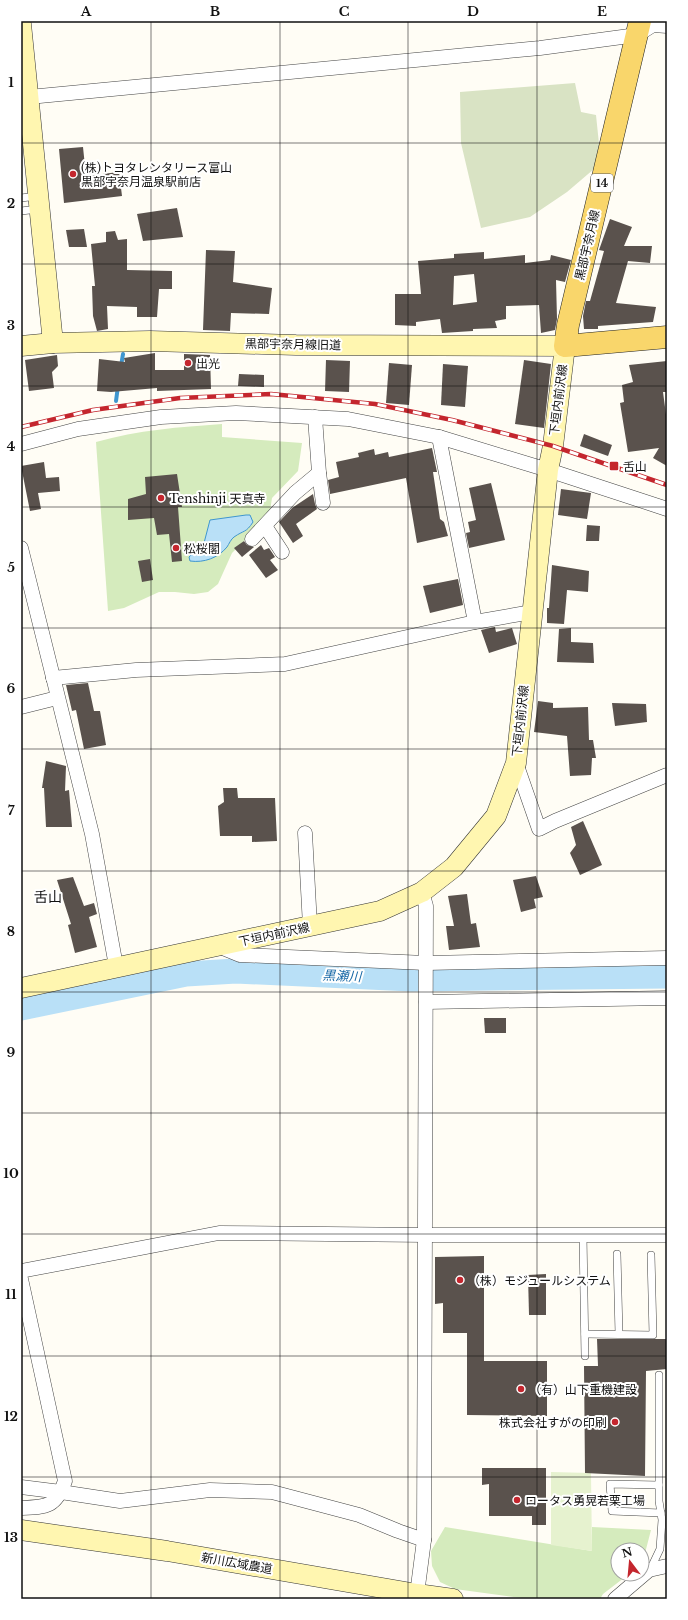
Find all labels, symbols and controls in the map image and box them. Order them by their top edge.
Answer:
text: A [80,3,92,20]
text: B [210,3,220,20]
text: C [339,3,350,20]
text: D [467,3,479,20]
text: E [597,3,607,20]
text: 1 [8,74,14,91]
place label: (株)トヨタレンタリース富山 黒部宇奈月温泉駅前店 [81,160,232,189]
marker: (株)トヨタレンタリース富山 黒部宇奈月温泉駅前店 [68,169,78,179]
road number: 14 [591,174,613,192]
text: 2 [7,195,15,212]
street label: 黒部宇奈月線 [572,208,602,282]
text: 3 [7,317,15,334]
street label: 黒部宇奈月線旧道 [245,336,341,352]
place label: 出光 [196,356,220,371]
marker: 出光 [183,358,193,368]
street label: 下垣内前沢線 [546,363,570,437]
text: 4 [7,438,16,455]
place label: 舌山 [623,459,647,474]
marker: 舌山 [608,460,620,472]
place label: Tenshinji 天真寺 [169,491,266,506]
marker: Tenshinji 天真寺 [156,493,166,503]
place label: 松桜閣 [184,541,220,556]
marker: 松桜閣 [171,543,181,553]
text: 5 [7,559,15,576]
text: 6 [7,680,16,697]
street label: 下垣内前沢線 [509,684,531,758]
text: 7 [8,802,15,819]
district label: 舌山 [34,888,62,906]
street label: 下垣内前沢線 [237,919,311,949]
text: 8 [7,923,15,940]
water label: 黒瀬川 [322,967,364,985]
text: 9 [7,1044,16,1061]
text: 10 [3,1165,19,1182]
place label: （株）モジュールシステム [468,1273,611,1288]
marker: （株）モジュールシステム [455,1275,465,1285]
text: 11 [5,1286,17,1303]
place label: （有）山下重機建設 [529,1382,637,1397]
marker: （有）山下重機建設 [516,1384,526,1394]
text: 12 [4,1408,18,1425]
place label: 株式会社すがの印刷 [499,1415,607,1430]
marker: 株式会社すがの印刷 [610,1417,620,1427]
place label: ロータス勇晃若栗工場 [525,1493,645,1508]
marker: ロータス勇晃若栗工場 [512,1495,522,1505]
text: 13 [4,1529,18,1546]
north arrow [610,1542,650,1582]
text: N [620,1544,635,1561]
street label: 新川広域農道 [200,1549,274,1577]

